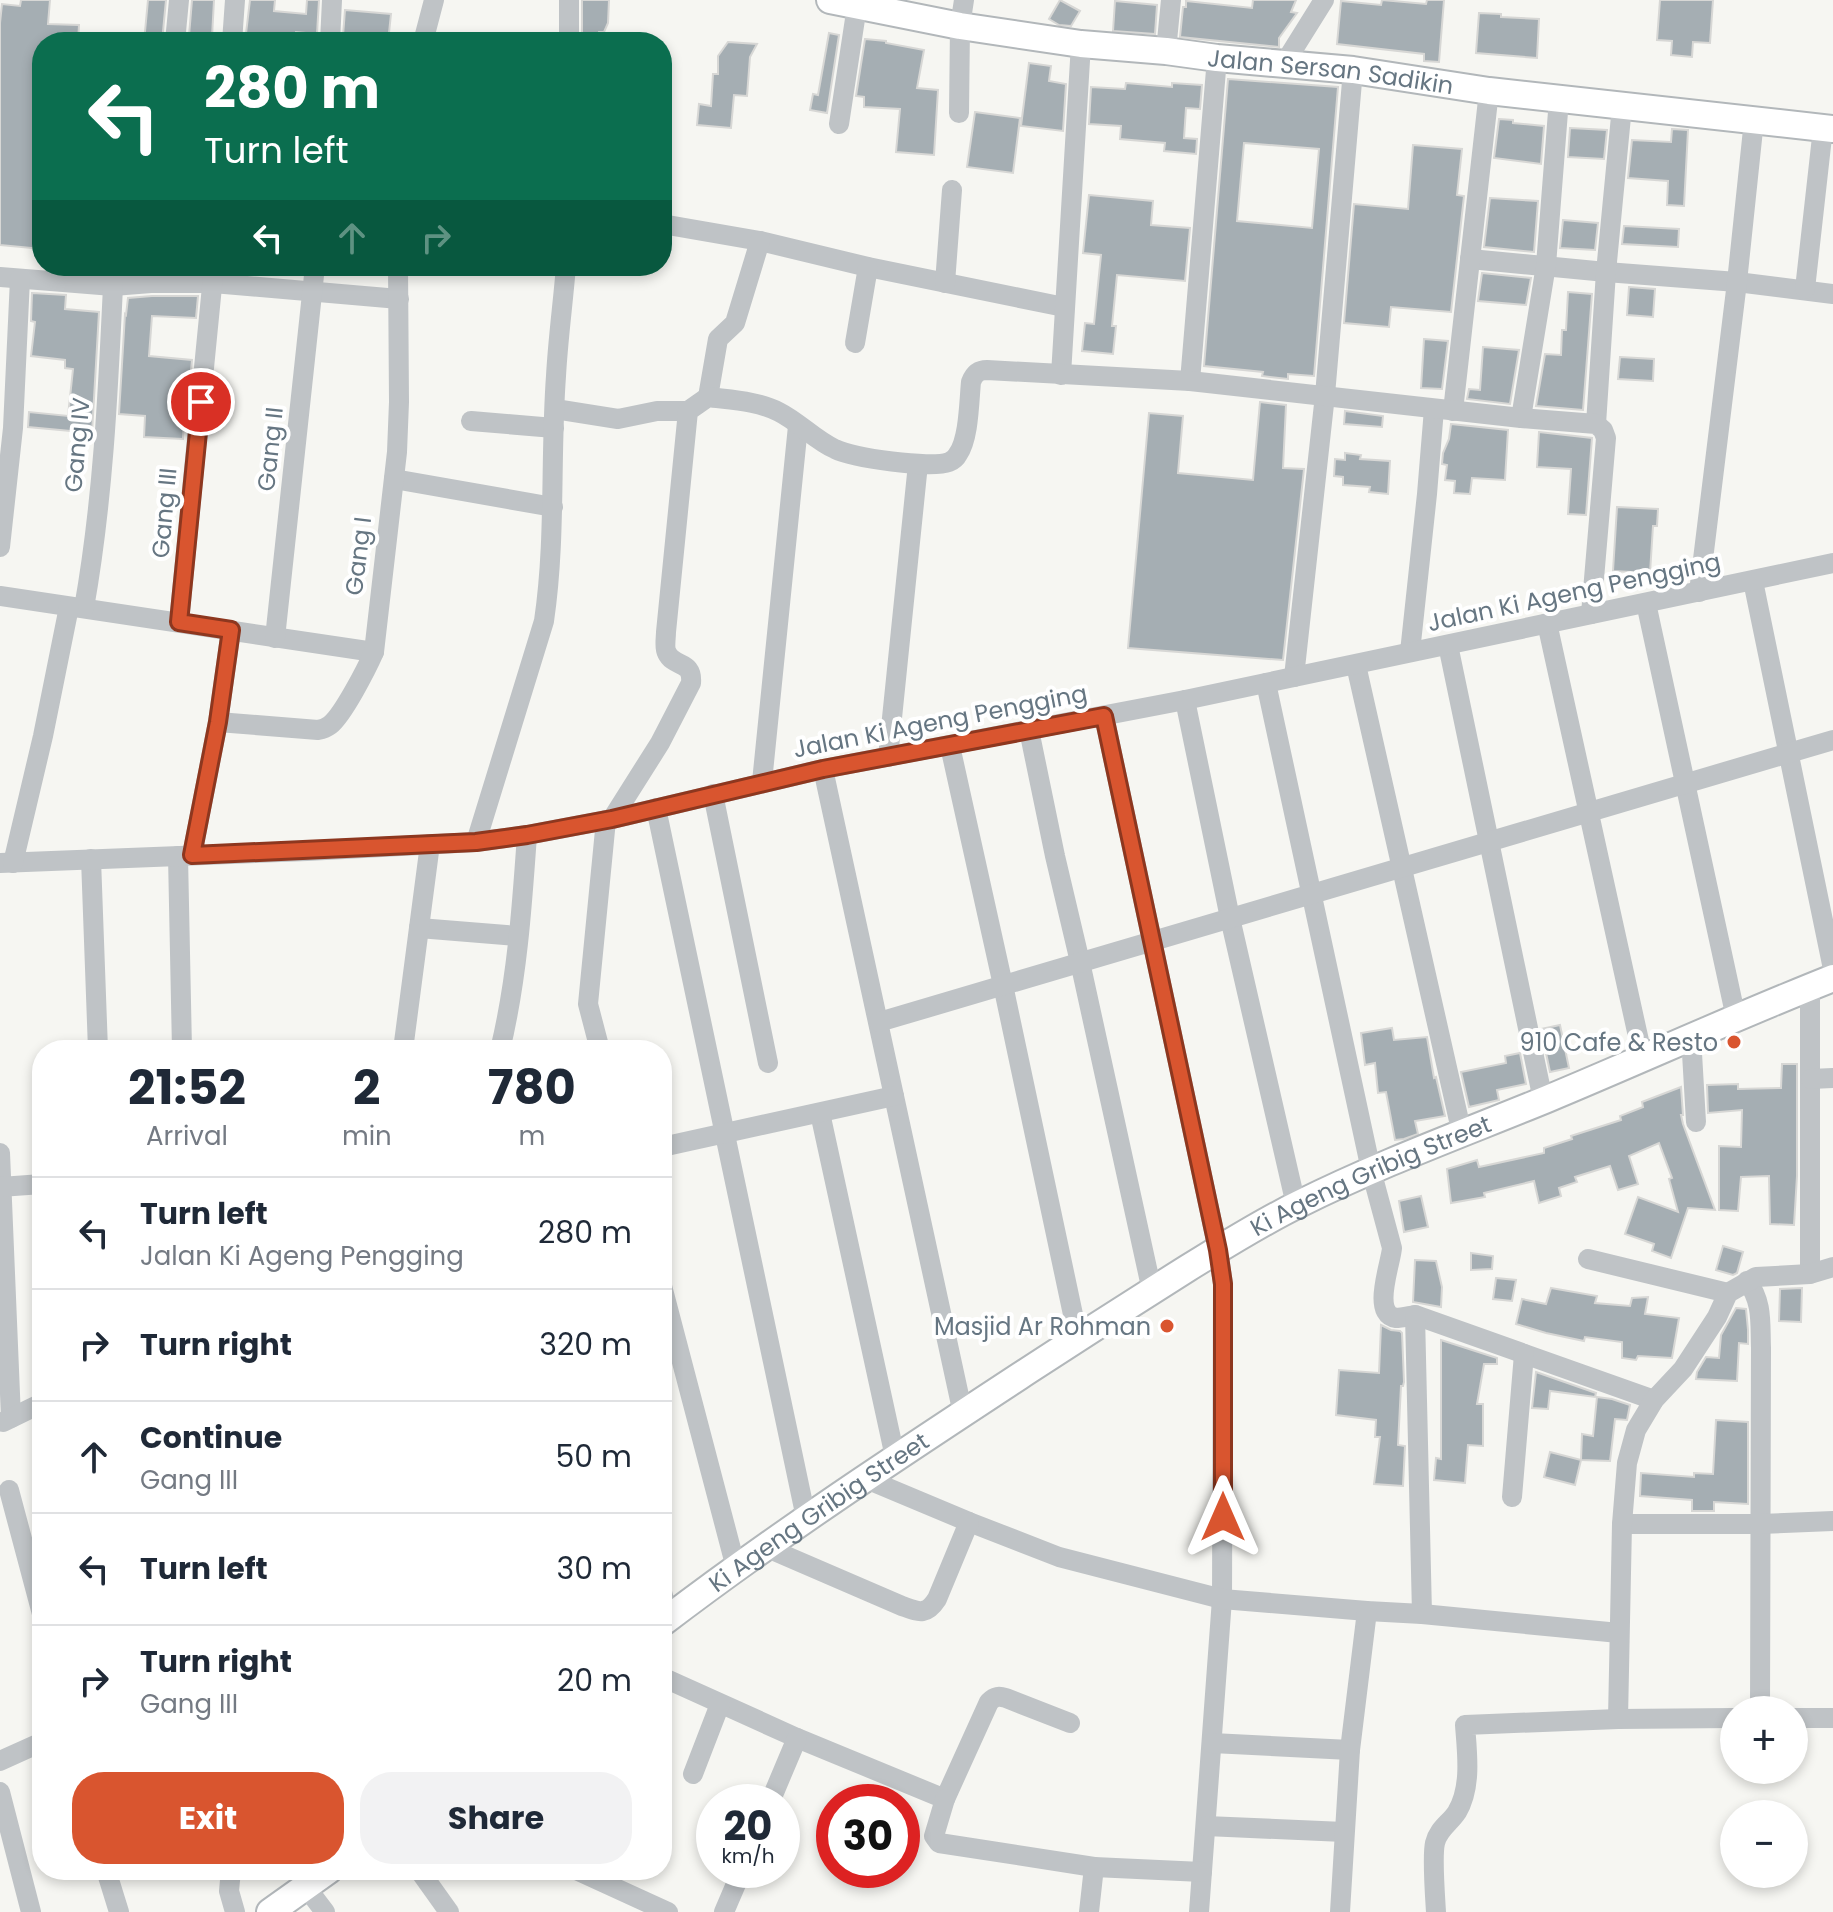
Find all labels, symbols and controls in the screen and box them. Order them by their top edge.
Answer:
street label: Jalan Sersan Sadikin [1205,40,1456,102]
text: 280 m [204,49,380,128]
icon: left [72,64,176,168]
text: Turn left [204,125,349,176]
icon: left [246,216,290,260]
icon: ahead [330,216,374,260]
icon: right [414,216,458,260]
pin [167,368,235,436]
icon: arrive [179,380,223,424]
street label: Gang IV [56,396,98,494]
street label: Gang II [249,405,291,493]
street label: Gang III [144,466,184,560]
street label: Gang I [337,515,379,597]
street label: Jalan Ki Ageng Pengging [1424,545,1724,639]
street label: Jalan Ki Ageng Pengging [790,676,1090,766]
place label: 910 Cafe & Resto [1520,1026,1718,1059]
marker: 910 Cafe & Resto [1725,1033,1743,1051]
text: 21:52 [128,1054,246,1121]
text: 2 [353,1054,381,1121]
text: 780 [488,1054,576,1121]
street label: Ki Ageng Gribig Street [1244,1107,1496,1244]
text: Arrival [146,1118,228,1154]
text: min [342,1118,392,1154]
text: m [518,1118,545,1154]
text: Turn left [140,1192,268,1235]
icon: left [72,1211,116,1255]
text: 280 m [538,1211,632,1254]
text: Jalan Ki Ageng Pengging [140,1238,464,1274]
place label: Masjid Ar Rohman [934,1310,1151,1343]
marker: Masjid Ar Rohman [1158,1317,1176,1335]
icon: right [72,1323,116,1367]
text: Turn right [140,1323,292,1366]
text: 320 m [539,1323,632,1366]
text: Continue [140,1416,282,1459]
street label: Ki Ageng Gribig Street [702,1424,935,1599]
icon: ahead [72,1435,116,1479]
text: 50 m [555,1435,632,1478]
text: Gang III [140,1462,238,1498]
position arrow [1181,1475,1265,1559]
icon: left [72,1547,116,1591]
text: Turn left [140,1547,268,1590]
text: 30 m [557,1547,632,1590]
text: Turn right [140,1640,292,1683]
icon: right [72,1659,116,1703]
text: 20 m [557,1659,632,1702]
text: Gang III [140,1686,238,1722]
map controls [1720,1696,1808,1888]
button: + [1720,1696,1808,1784]
button: Exit [72,1772,344,1864]
button: Share [360,1772,632,1864]
speed limit sign: 30 [816,1784,920,1888]
text: 20 [724,1798,772,1854]
button: − [1720,1800,1808,1888]
text: km/h [721,1842,775,1870]

